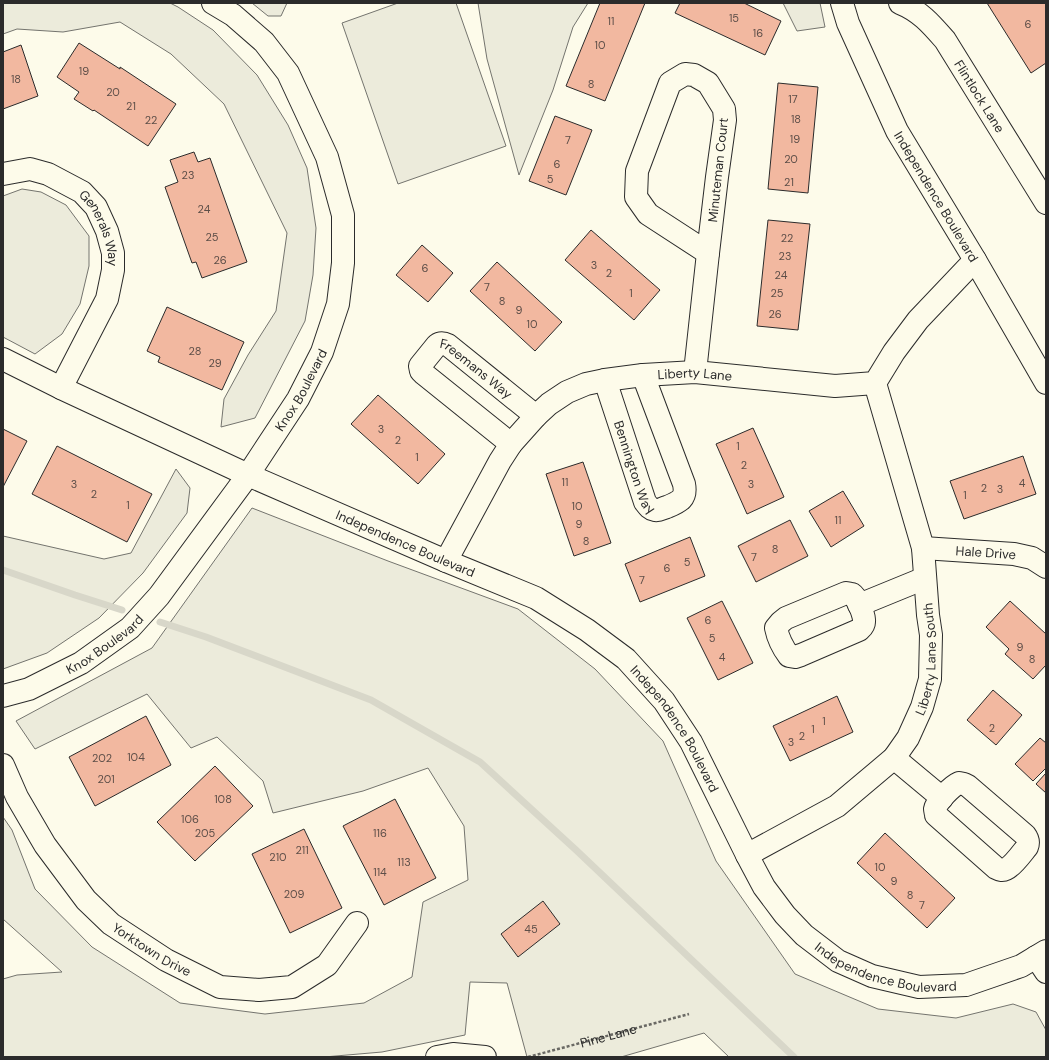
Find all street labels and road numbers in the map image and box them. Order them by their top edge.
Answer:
street label: Flintlock Lane [951,57,1009,136]
street label: Minuteman Court [704,117,732,223]
street label: Independence Boulevard [891,128,983,265]
street label: Generals Way [76,186,122,266]
street label: Freemans Way [438,334,516,402]
street label: Knox Boulevard [271,346,331,434]
street label: Liberty Lane [657,363,733,384]
street label: Bennington Way [610,418,659,518]
street label: Independence Boulevard [333,506,478,581]
street label: Hale Drive [955,542,1017,563]
street label: Liberty Lane South [911,602,940,718]
street label: Knox Boulevard [63,611,147,678]
street label: Independence Boulevard [627,661,723,795]
street label: Yorktown Drive [109,919,194,980]
street label: Independence Boulevard [812,938,957,996]
street label: Pine Lane [578,1020,638,1051]

